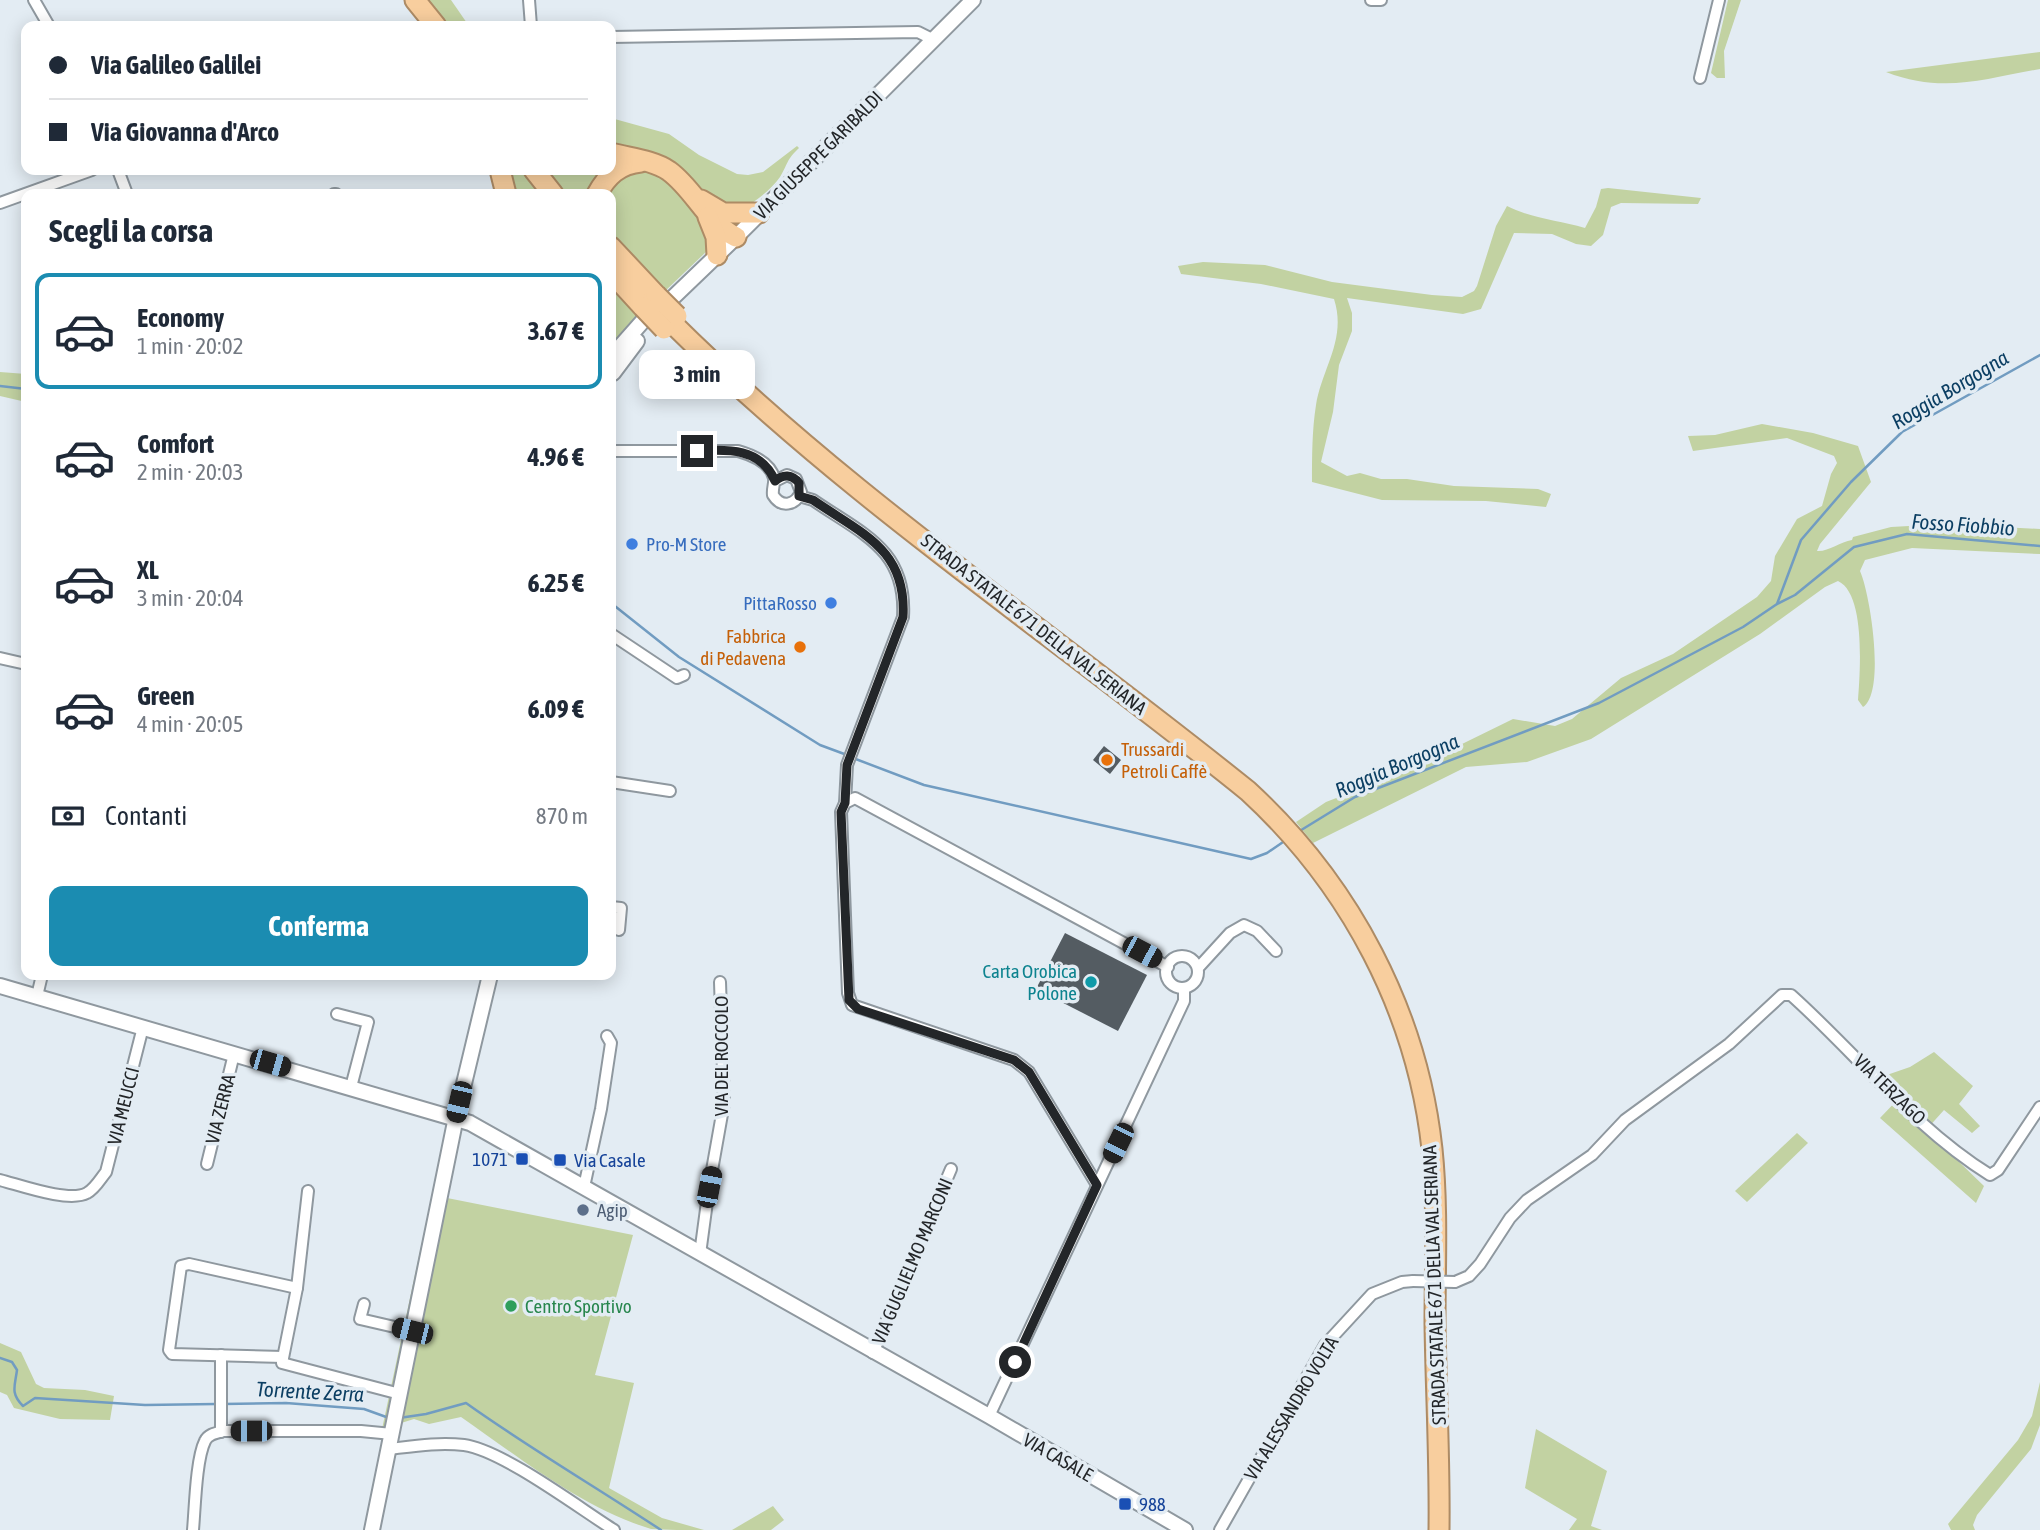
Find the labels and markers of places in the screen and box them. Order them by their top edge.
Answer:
place label: Pro-M Store [646,533,726,555]
marker: Pro-M Store [624,536,640,552]
place label: PittaRosso [743,592,817,614]
marker: PittaRosso [823,595,839,611]
place label: Fabbrica di Pedavena [700,625,786,669]
marker: Fabbrica di Pedavena [792,639,808,655]
place label: Trussardi Petroli Caffè [1121,738,1207,782]
marker: Trussardi Petroli Caffè [1099,752,1115,768]
place label: Carta Orobica Polone [982,960,1077,1004]
marker: Carta Orobica Polone [1083,974,1099,990]
place label: 1071 [472,1148,508,1170]
place label: Via Casale [574,1149,646,1171]
marker: 1071 [514,1151,530,1167]
marker: Via Casale [552,1152,568,1168]
place label: Agip [597,1199,628,1221]
marker: Agip [575,1202,591,1218]
place label: Centro Sportivo [525,1295,632,1317]
marker: Centro Sportivo [503,1298,519,1314]
place label: 988 [1139,1493,1166,1515]
marker: 988 [1117,1496,1133,1512]

